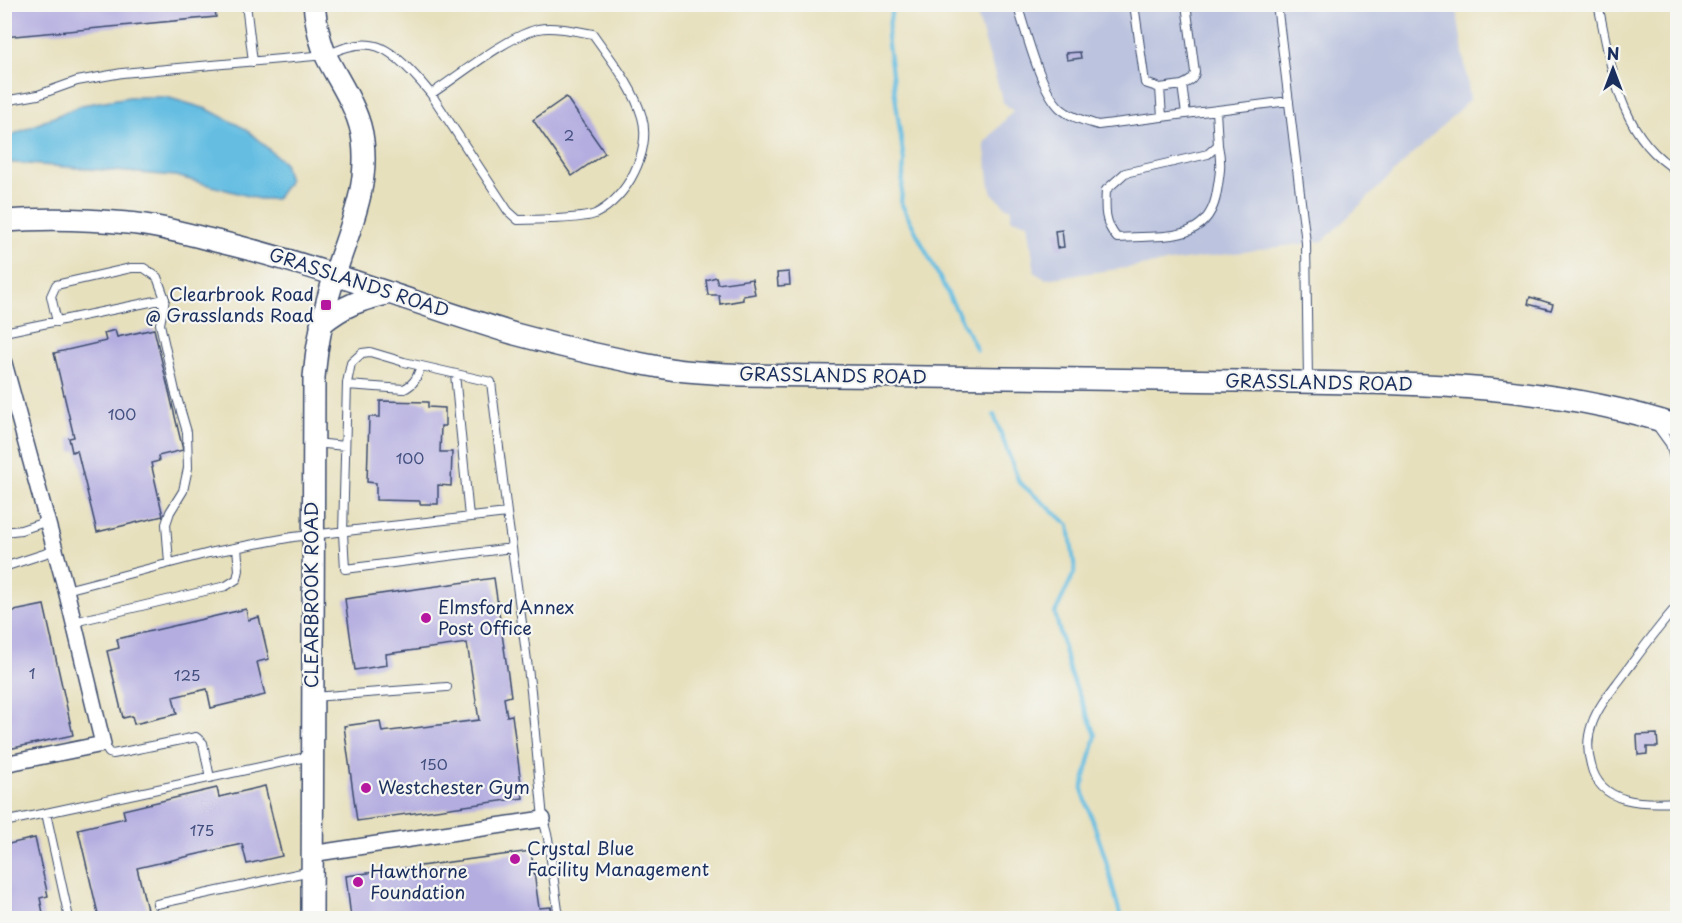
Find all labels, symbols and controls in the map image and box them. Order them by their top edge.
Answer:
north arrow [1583,39,1643,99]
text: N [1607,41,1619,65]
house number: 2 [564,123,574,146]
street label: GRASSLANDS ROAD [266,240,453,323]
place label: Clearbrook Road @ Grasslands Road [145,280,314,328]
marker: Clearbrook Road @ Grasslands Road [319,298,333,312]
street label: GRASSLANDS ROAD [739,359,927,390]
street label: GRASSLANDS ROAD [1225,366,1413,397]
house number: 100 [108,402,136,425]
house number: 100 [396,446,424,469]
street label: CLEARBROOK ROAD [297,502,324,688]
place label: Elmsford Annex Post Office [438,593,574,641]
marker: Elmsford Annex Post Office [419,611,433,625]
house number: 1 [29,661,35,684]
house number: 125 [174,663,200,686]
house number: 150 [420,752,448,775]
place label: Westchester Gym [378,773,530,800]
marker: Westchester Gym [359,781,373,795]
house number: 175 [190,818,214,841]
place label: Crystal Blue Facility Management [527,834,709,882]
marker: Crystal Blue Facility Management [508,852,522,866]
place label: Hawthorne Foundation [370,857,468,905]
marker: Hawthorne Foundation [351,875,365,889]

